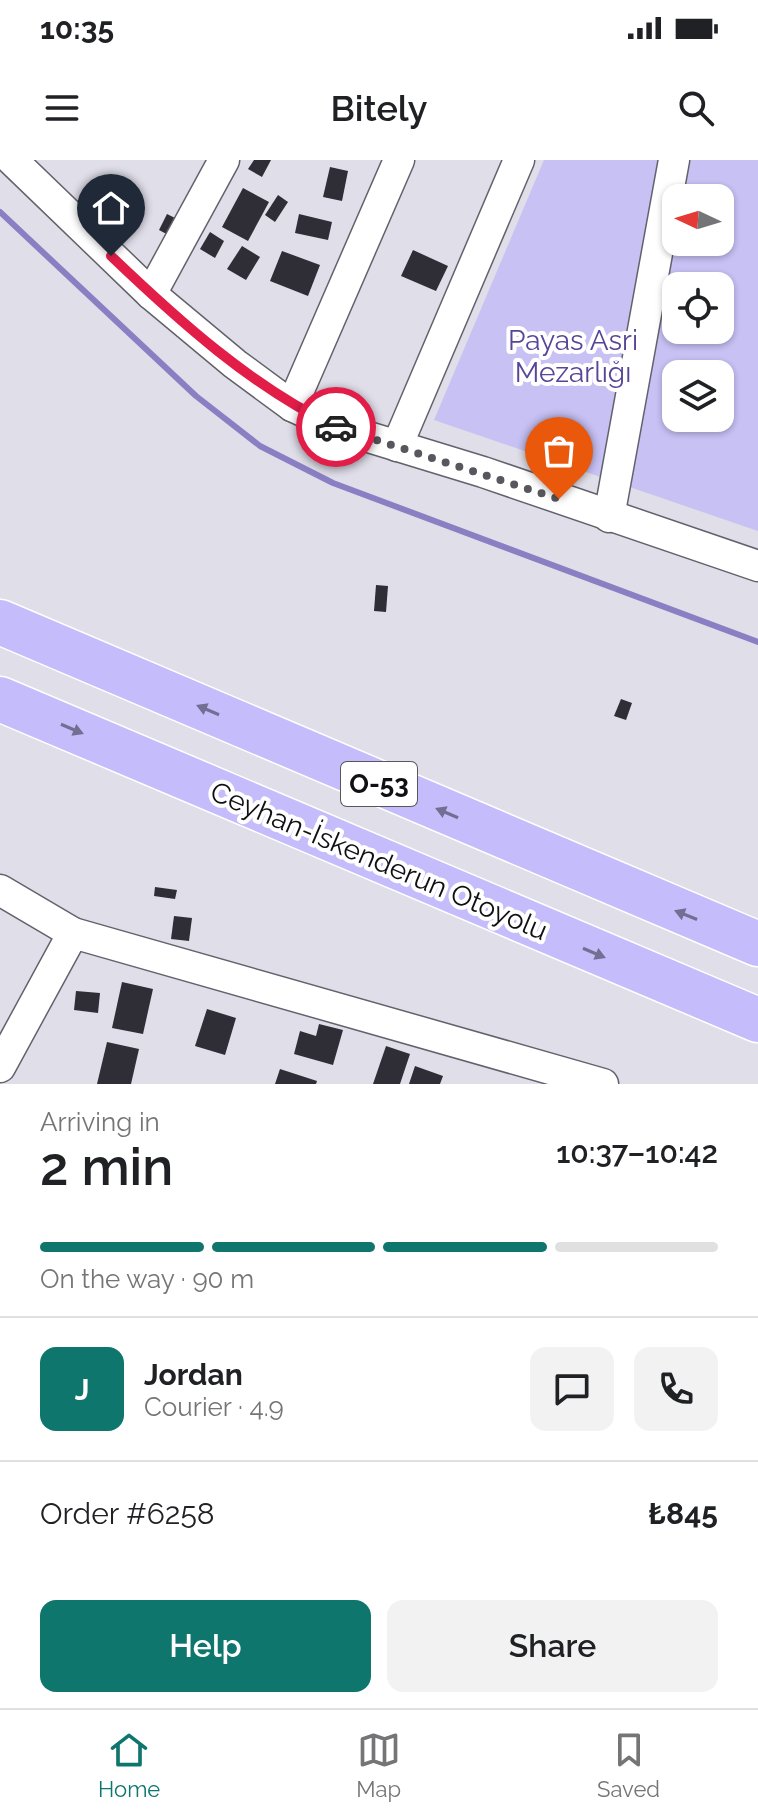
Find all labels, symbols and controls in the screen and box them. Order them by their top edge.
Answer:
text: 10:35 [40,11,114,46]
icon: menu [40,86,84,130]
icon: search [674,86,718,130]
text: Bitely [330,87,428,129]
pin [77,174,145,256]
north arrow [662,184,734,256]
map controls [662,184,734,432]
icon: home [89,186,133,230]
button: locate [662,272,734,344]
park label: Payas Asri Mezarlığı [508,324,638,389]
button: layers [662,360,734,432]
courier [296,387,376,467]
icon: car [314,405,358,449]
pin [525,417,593,499]
icon: bag [537,429,581,473]
one-way arrow [196,704,219,717]
one-way arrow [60,723,84,736]
road number: O-53 [341,762,417,806]
street label: Ceyhan-İskenderun Otoyolu [206,775,552,947]
one-way arrow [435,806,458,819]
one-way arrow [674,908,698,921]
one-way arrow [582,946,606,959]
text: Arriving in [40,1107,160,1137]
text: 10:37–10:42 [556,1135,718,1170]
text: 2 min [40,1136,173,1197]
text: On the way · 90 m [40,1264,254,1294]
button: chat [530,1347,614,1431]
button: phone [634,1347,718,1431]
text: Jordan [144,1357,243,1392]
text: J [75,1372,89,1407]
text: Courier · 4.9 [144,1392,284,1422]
text: Order #6258 [40,1496,215,1531]
text: ₺845 [648,1496,718,1531]
button: Help [40,1600,371,1692]
button: Share [387,1600,718,1692]
tab: Home [98,1728,160,1802]
tab: Map [356,1728,401,1802]
tab: Saved [597,1728,660,1802]

